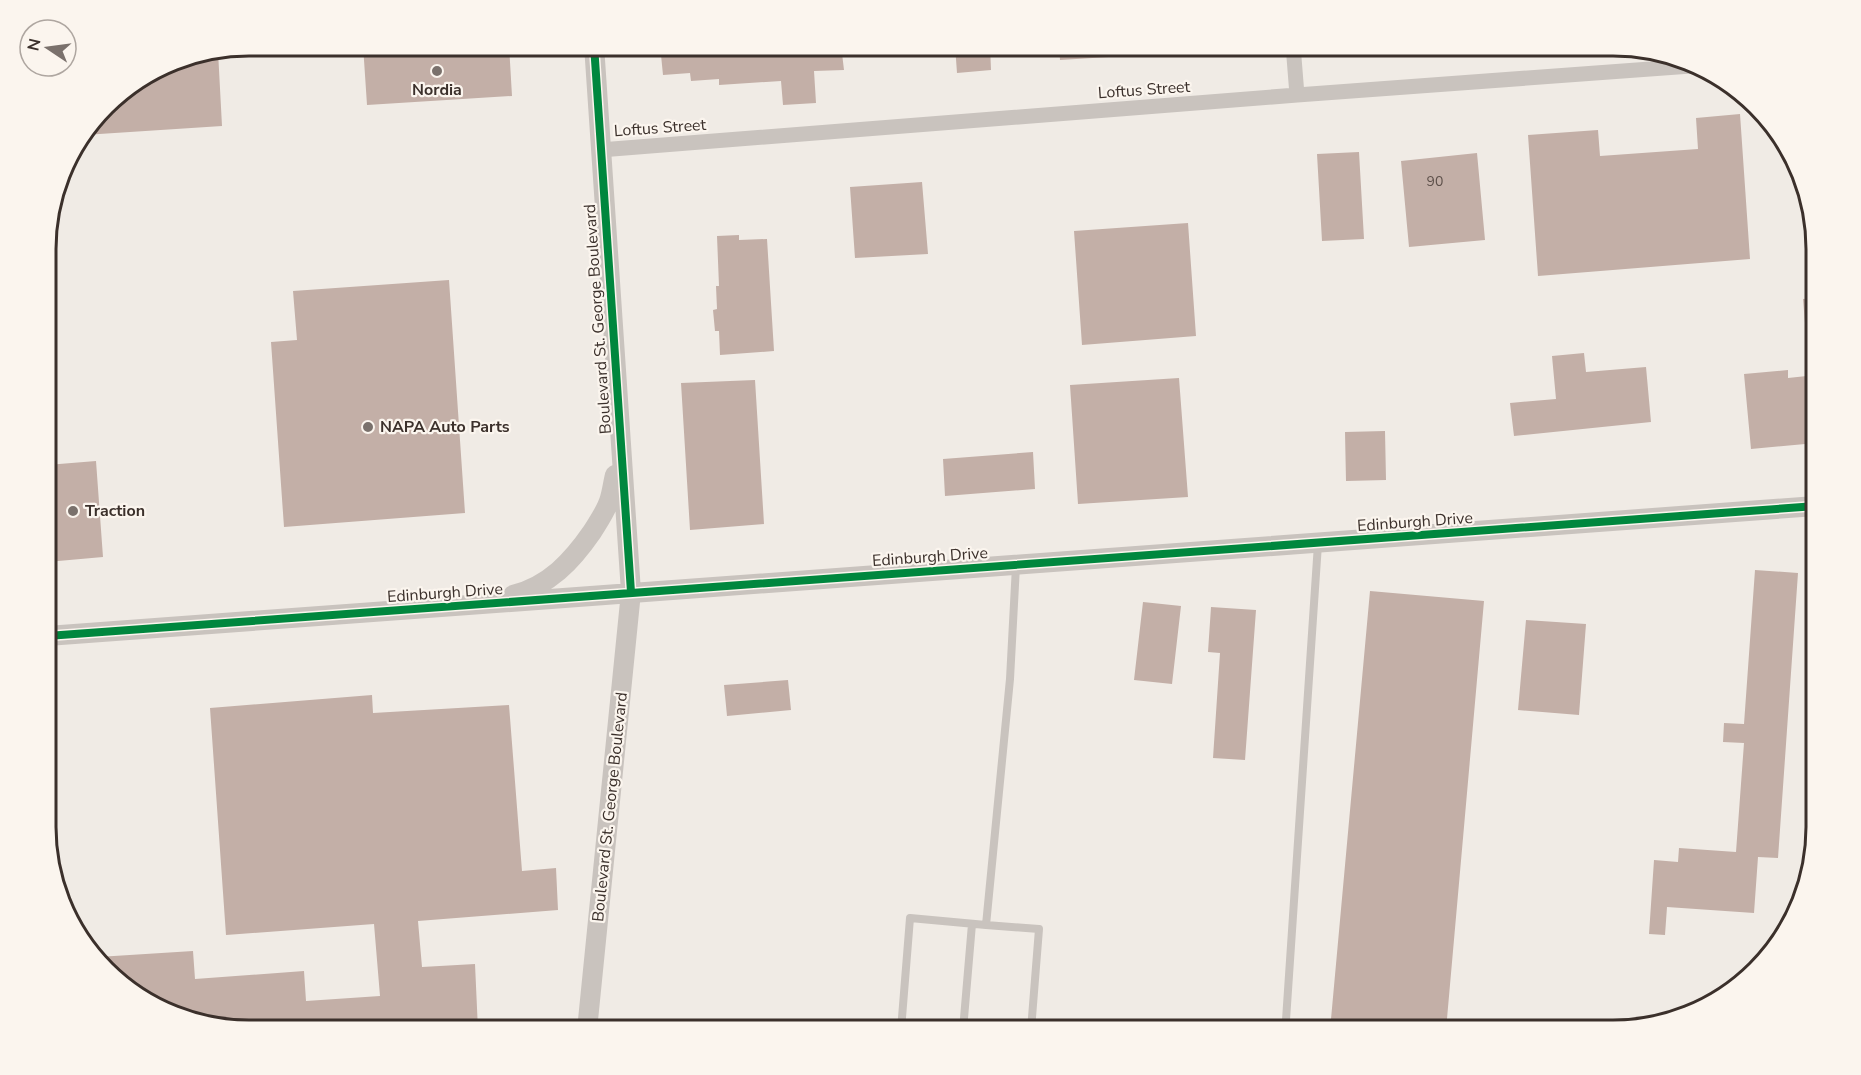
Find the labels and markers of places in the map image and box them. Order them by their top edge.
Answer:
marker: Nordia [430,64,444,78]
place label: Nordia [412,79,462,101]
place label: NAPA Auto Parts [380,416,510,438]
marker: NAPA Auto Parts [361,420,375,434]
place label: Traction [85,500,145,522]
marker: Traction [66,504,80,518]

